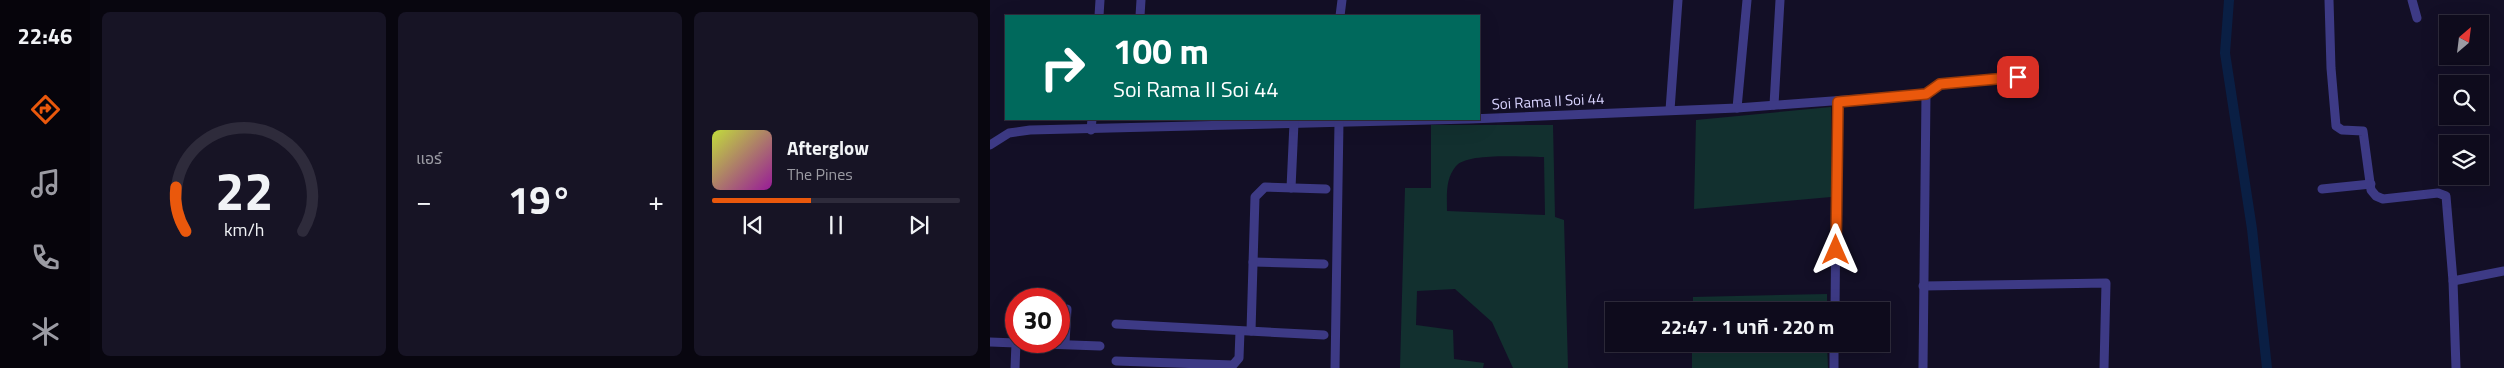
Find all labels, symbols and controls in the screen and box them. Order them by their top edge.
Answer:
north arrow [2439,15,2489,65]
map controls [2439,15,2489,185]
text: 22:46 [18,19,72,53]
text: 100 m [1113,24,1209,78]
icon: right [1030,35,1095,100]
pin [1997,56,2039,98]
icon: arrive [2004,63,2032,91]
text: Soi Rama II Soi 44 [1113,72,1279,106]
button: search [2439,75,2489,125]
street label: Soi Rama II Soi 44 [1491,87,1605,115]
icon: directions [28,92,63,127]
text: Afterglow [787,133,869,162]
button: layers [2439,135,2489,185]
text: แอร์ [416,146,442,170]
text: 22 [215,151,273,230]
text: The Pines [787,162,853,186]
icon: music [28,166,63,201]
text: 19° [508,171,572,229]
text: − [416,179,432,222]
text: + [648,179,664,222]
icon: previous [739,211,767,239]
icon: pause [822,211,850,239]
icon: next [905,211,933,239]
text: km/h [224,216,264,243]
position arrow [1809,223,1861,275]
icon: phone [28,240,63,275]
speed limit sign: 30 [1005,288,1070,353]
text: 22:47 · 1 นาที · 220 m [1661,312,1834,341]
icon: climate [28,314,63,349]

